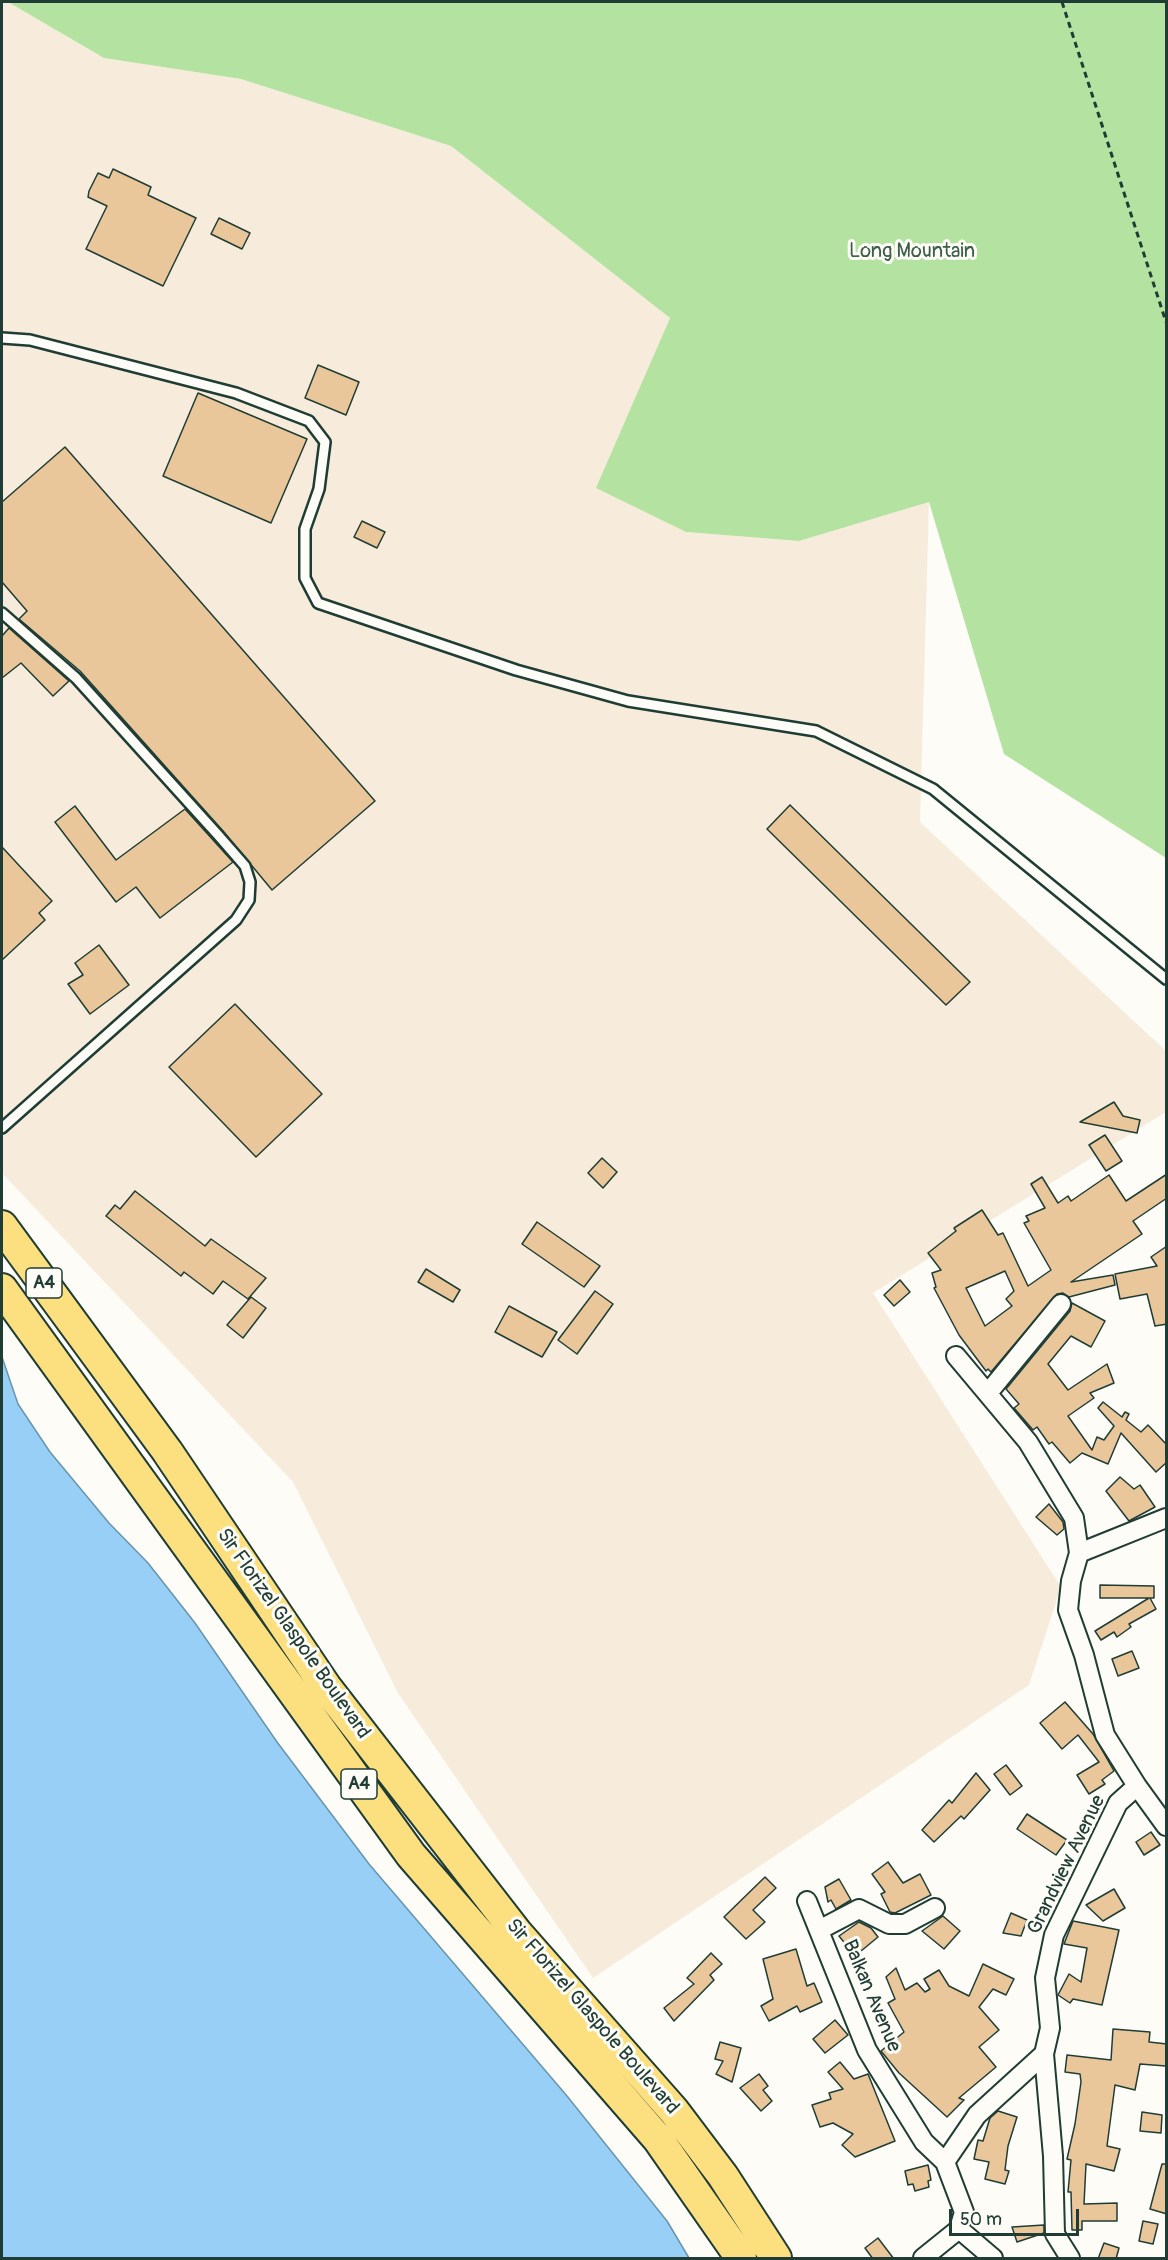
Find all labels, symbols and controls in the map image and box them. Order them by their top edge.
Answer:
park label: Long Mountain [849,240,975,264]
road number: A4 [26,1268,62,1298]
street label: Sir Florizel Glaspole Boulevard [211,1524,375,1744]
road number: A4 [341,1769,377,1799]
street label: Grandview Avenue [1023,1791,1111,1939]
street label: Sir Florizel Glaspole Boulevard [501,1914,683,2120]
street label: Balkan Avenue [837,1936,905,2056]
scale bar [952,2197,1082,2235]
text: 50 m [960,2208,1002,2231]

